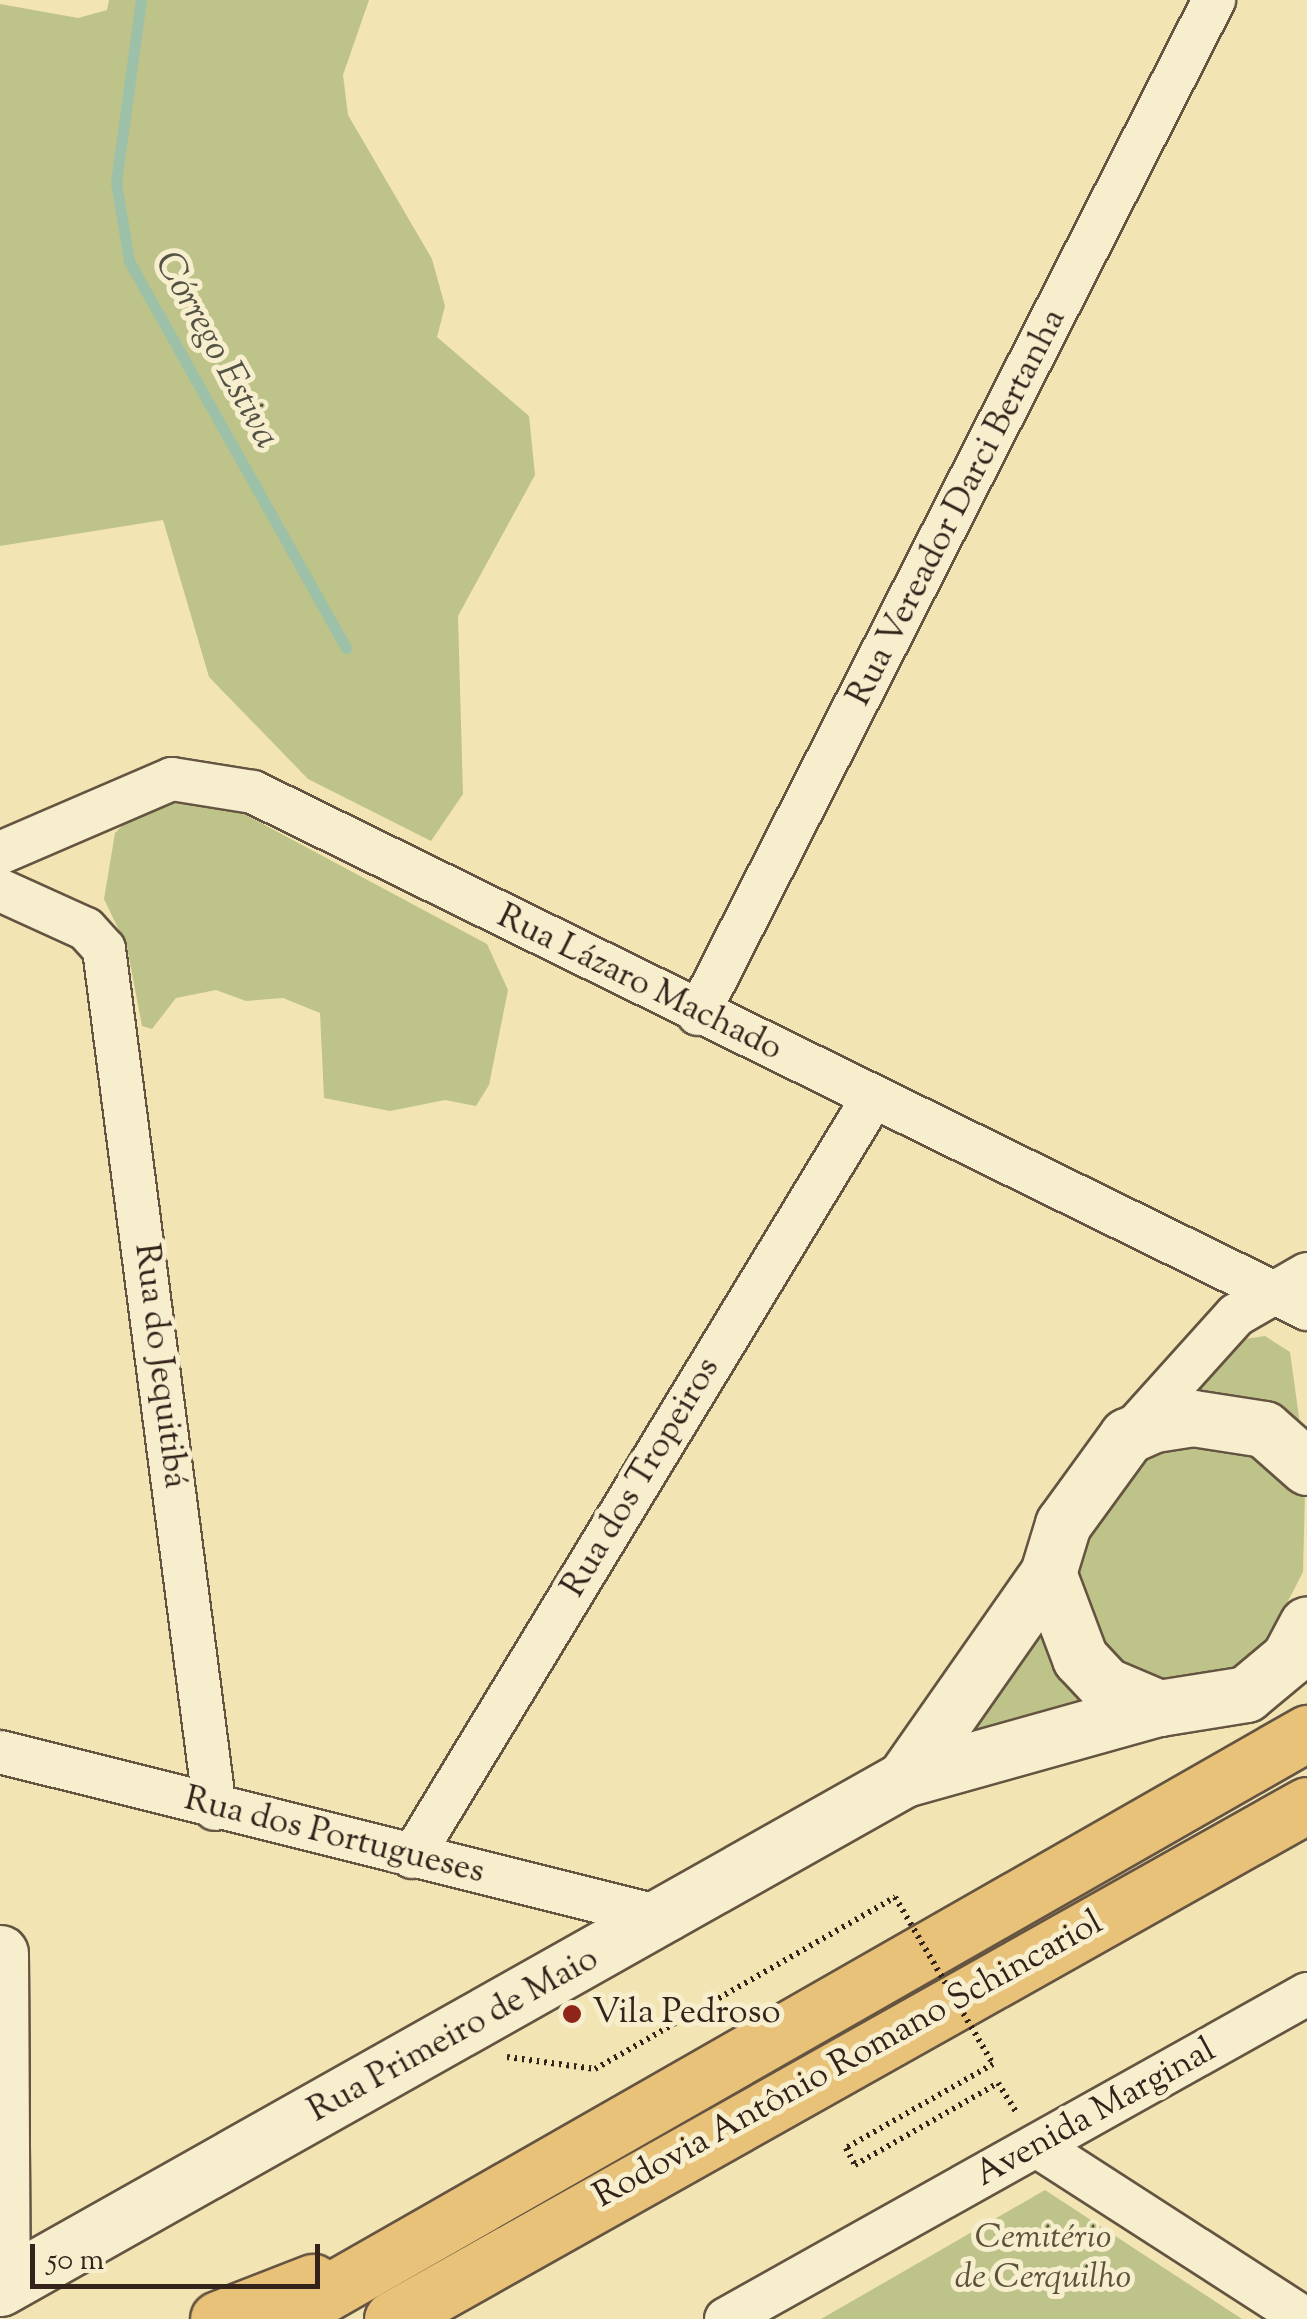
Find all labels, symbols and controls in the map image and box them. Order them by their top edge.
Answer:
water label: Córrego Estiva [142,245,288,457]
street label: Rua Vereador Darci Bertanha [839,302,1077,714]
street label: Rua Lázaro Machado [490,897,788,1071]
street label: Rua do Jequitibá [123,1241,195,1491]
street label: Rua dos Tropeiros [554,1350,730,1606]
street label: Rua dos Portugueses [180,1779,488,1895]
street label: Rodovia Antônio Romano Schincariol [587,1903,1111,2219]
street label: Rua Primeiro de Maio [302,1939,606,2133]
place label: Vila Pedroso [592,1993,781,2035]
marker: Vila Pedroso [561,2003,583,2025]
street label: Avenida Marginal [968,2031,1224,2197]
park label: Cemitério de Cerquilho [955,2218,1131,2300]
scale bar [35,2224,325,2286]
text: 50 m [47,2240,104,2283]

